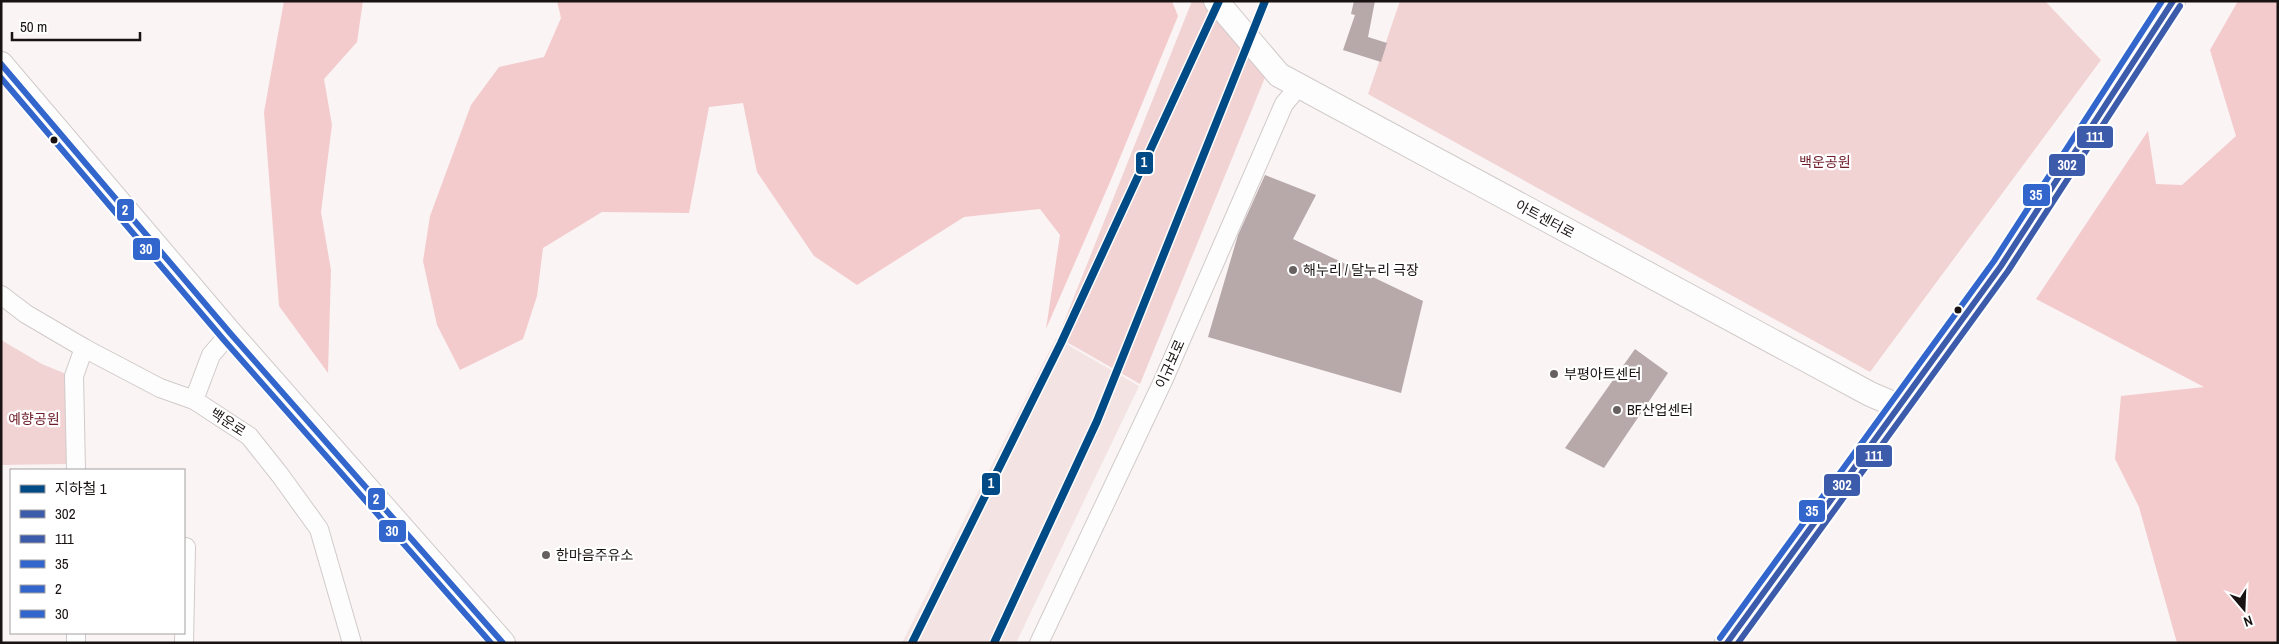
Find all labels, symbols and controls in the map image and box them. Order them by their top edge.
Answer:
scale bar [12,10,140,42]
text: 50 m [20,16,47,37]
line badge: 111 [2076,125,2114,149]
text: 111 [2086,128,2105,146]
unlabelled marker [49,135,59,145]
line badge: 1 [1135,151,1154,175]
text: 1 [1141,153,1148,171]
park label: 백운공원 [1799,153,1851,171]
line badge: 302 [2048,153,2086,177]
text: 302 [2057,156,2077,174]
line badge: 35 [2022,183,2051,207]
text: 35 [2030,186,2043,204]
street label: 아트센터로 [1512,196,1578,242]
line badge: 2 [116,198,135,222]
text: 2 [122,201,128,219]
line badge: 30 [132,237,161,261]
text: 30 [140,240,152,258]
place label: 해누리 / 달누리 극장 [1303,261,1419,279]
marker: 해누리 / 달누리 극장 [1287,264,1299,276]
unlabelled marker [1953,305,1963,315]
street label: 이규보로 [1151,337,1189,391]
place label: 부평아트센터 [1564,365,1641,383]
marker: 부평아트센터 [1548,368,1560,380]
place label: BF산업센터 [1627,401,1693,419]
street label: 백운로 [207,404,249,440]
marker: BF산업센터 [1611,404,1623,416]
park label: 예향공원 [8,410,60,428]
line badge: 111 [1855,444,1893,468]
text: 111 [1865,447,1884,465]
legend [10,469,185,634]
line badge: 1 [981,472,1001,496]
line badge: 302 [1823,473,1861,497]
text: 1 [988,474,995,492]
text: 302 [1832,476,1852,494]
text: 지하철 1 [55,478,107,499]
line badge: 2 [367,487,386,511]
text: 2 [373,490,379,508]
line badge: 35 [1798,499,1826,523]
text: 35 [1806,502,1819,520]
text: 302 [55,503,76,524]
line badge: 30 [378,519,407,543]
text: 30 [386,522,398,540]
text: 111 [55,528,74,549]
place label: 한마음주유소 [556,546,633,564]
marker: 한마음주유소 [540,549,552,561]
text: 35 [55,553,69,574]
text: 2 [55,578,62,599]
north arrow [2219,584,2269,634]
text: 30 [55,603,69,624]
text: N [2241,611,2255,631]

